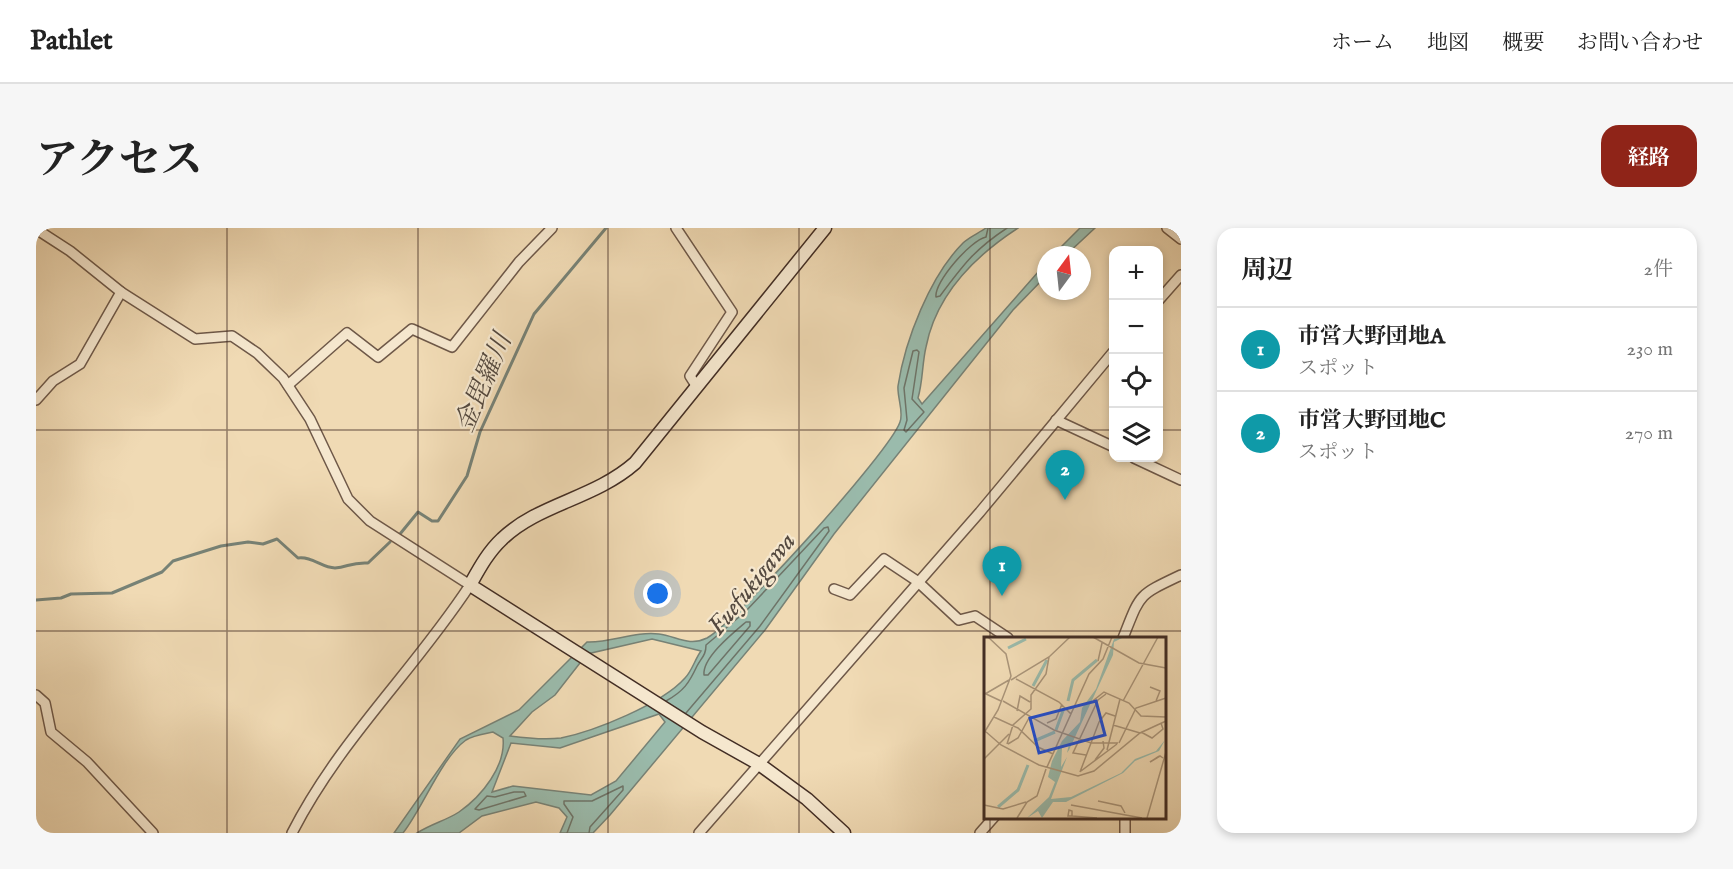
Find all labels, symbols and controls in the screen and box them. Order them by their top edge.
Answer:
text: Pathlet [30,24,113,59]
text: ホーム [1331,30,1394,57]
text: 地図 [1427,30,1469,57]
text: 概要 [1502,30,1544,57]
text: お問い合わせ [1577,30,1703,57]
button: 経路 [1601,125,1697,187]
text: アクセス [36,135,203,188]
north arrow [1037,246,1091,300]
map controls [1109,246,1163,462]
button: + [1109,246,1163,300]
text: 周辺 [1241,254,1293,287]
text: 2件 [1644,257,1673,282]
button: − [1109,300,1163,354]
text: 市営大野団地A [1298,323,1445,351]
water label: 金毘羅川 [448,326,521,437]
text: 1 [1257,337,1264,362]
text: 230 m [1627,337,1673,362]
button: locate [1109,354,1163,408]
text: スポット [1298,356,1378,381]
text: 市営大野団地C [1298,407,1446,435]
button: layers [1109,408,1163,462]
text: 2 [1256,421,1265,446]
text: 270 m [1625,421,1673,446]
text: スポット [1298,440,1378,465]
pin: 2 [1046,450,1084,500]
water label: Fuefukigawa [701,526,804,643]
pin: 1 [982,546,1022,596]
your location [643,579,672,608]
inset map [984,637,1166,818]

